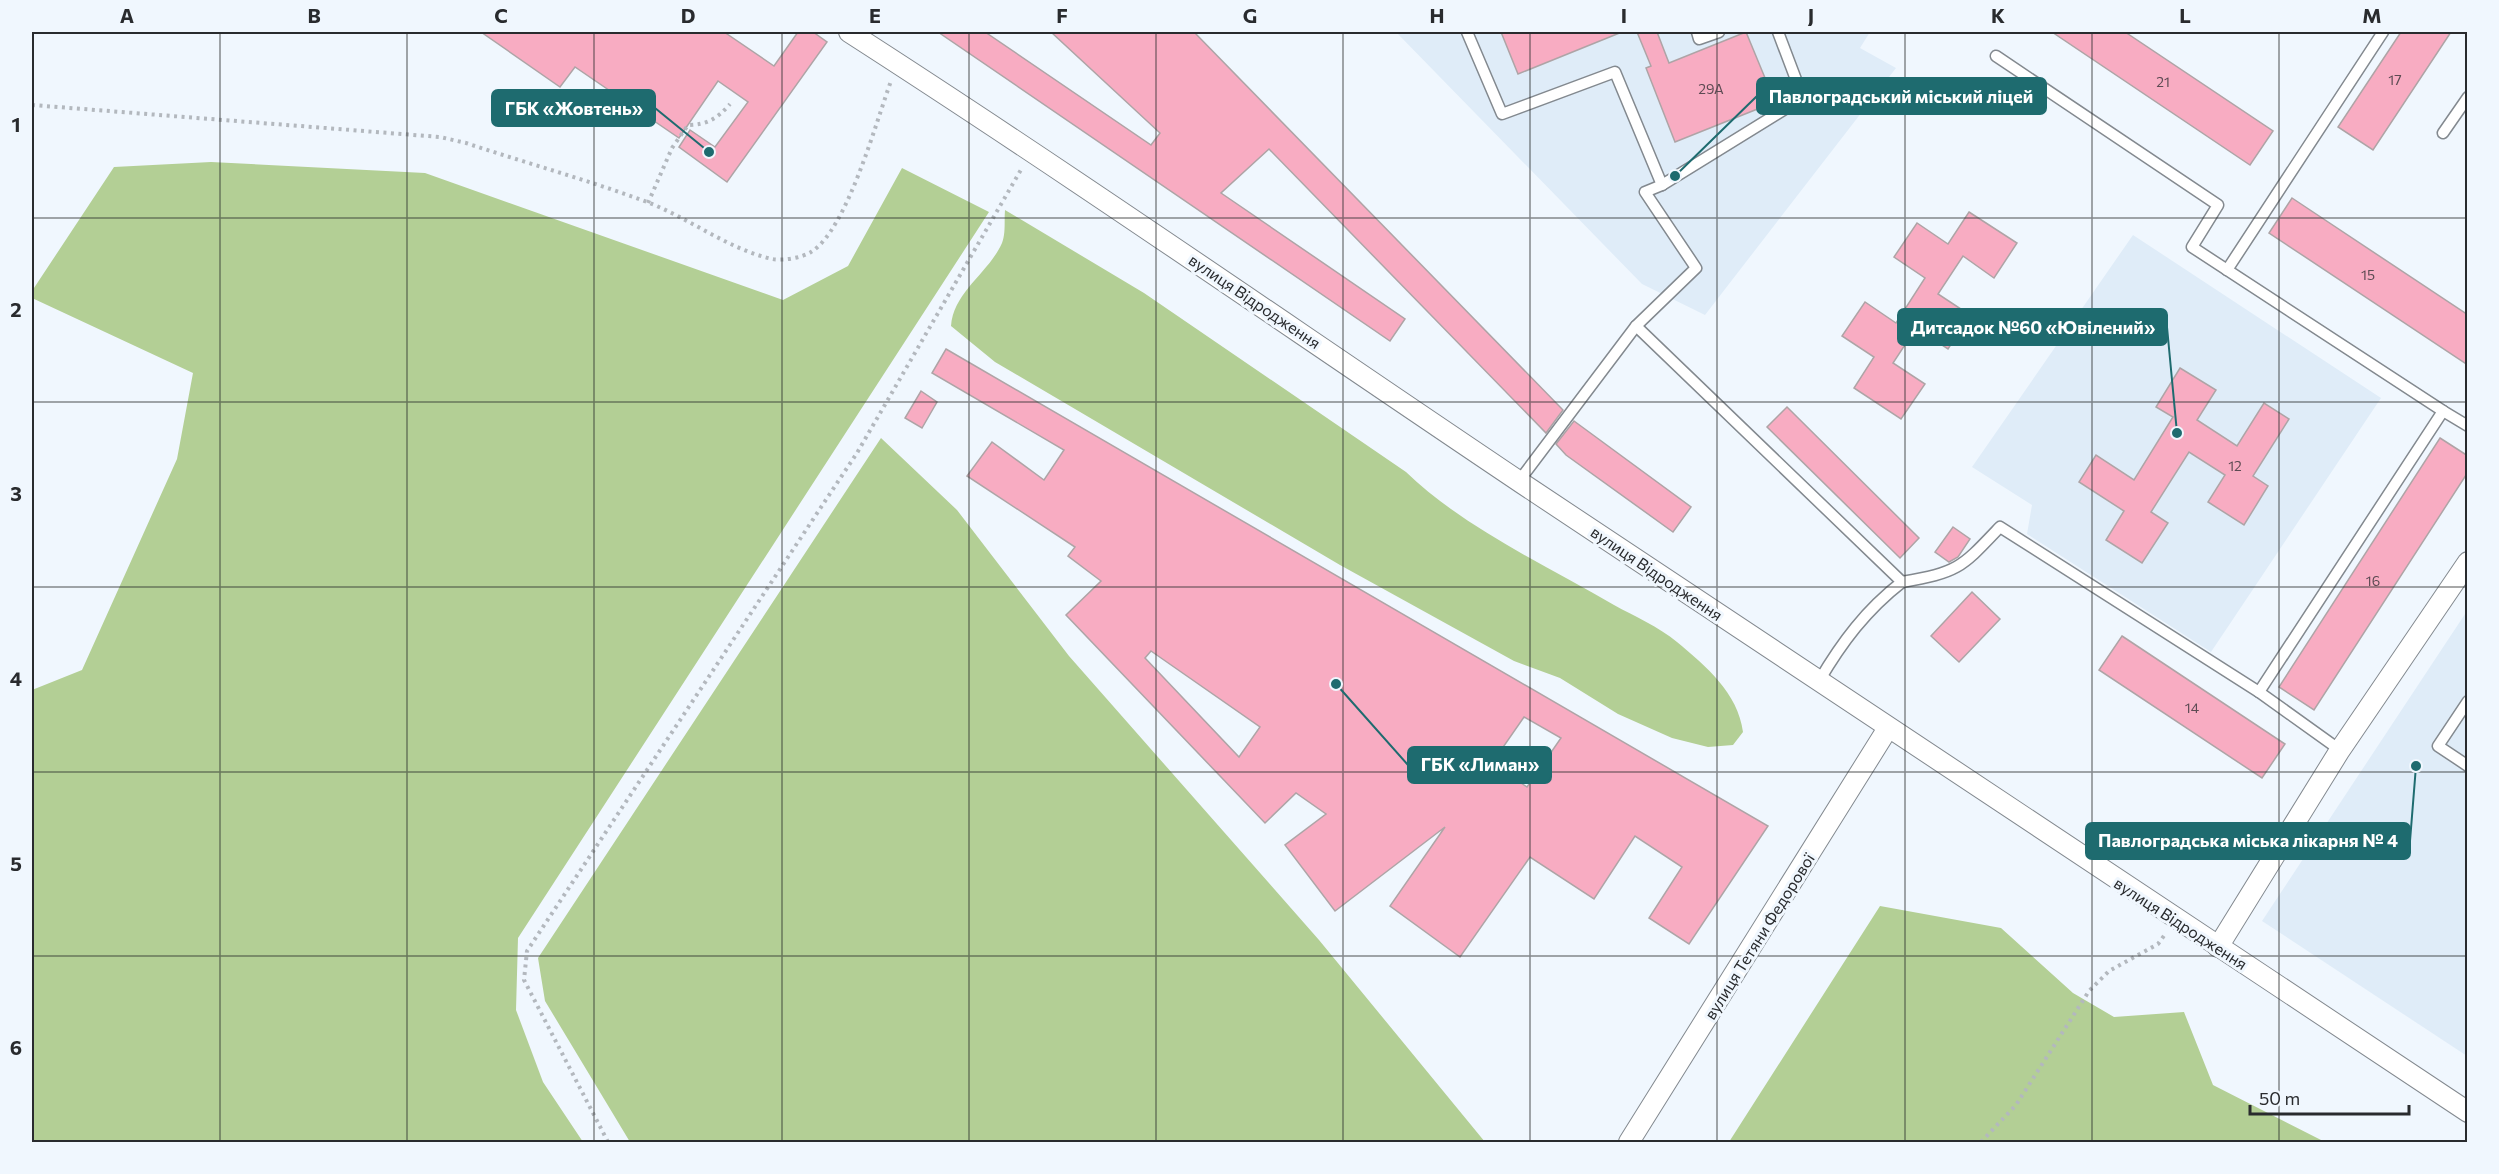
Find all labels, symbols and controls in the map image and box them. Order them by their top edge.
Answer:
text: A [120,3,134,27]
text: B [307,3,321,27]
text: C [494,3,508,27]
text: D [681,3,695,27]
text: E [869,3,881,27]
text: F [1056,3,1068,27]
text: G [1243,3,1257,27]
text: H [1430,3,1445,27]
text: I [1621,3,1627,27]
text: J [1808,3,1814,27]
text: K [1991,3,2005,27]
text: L [2179,3,2191,27]
text: M [2362,3,2382,27]
house number: 17 [2388,71,2402,88]
house number: 21 [2156,73,2170,90]
callout: Павлоградський міський ліцей [1757,78,2046,114]
house number: 29А [1698,80,1724,97]
text: Павлоградський міський ліцей [1769,85,2033,107]
callout: ГБК «Жовтень» [492,90,655,126]
text: ГБК «Жовтень» [505,97,644,119]
text: 1 [11,112,21,136]
street label: вулиця Відродження [1186,250,1324,352]
house number: 15 [2361,266,2375,283]
text: 2 [10,297,22,321]
callout: Дитсадок №60 «Ювілений» [1898,309,2167,345]
text: Дитсадок №60 «Ювілений» [1911,316,2156,338]
house number: 12 [2228,457,2242,474]
text: 3 [10,481,22,505]
street label: вулиця Відродження [1588,522,1726,624]
house number: 16 [2366,572,2380,589]
text: 4 [10,666,22,690]
house number: 14 [2185,699,2200,716]
callout: ГБК «Лиман» [1408,747,1551,783]
text: ГБК «Лиман» [1421,753,1540,775]
callout: Павлоградська міська лікарня № 4 [2086,823,2410,859]
text: Павлоградська міська лікарня № 4 [2098,829,2398,851]
street label: вулиця Тетяни Федорової [1700,849,1818,1023]
text: 5 [10,851,22,875]
street label: вулиця Відродження [2111,873,2251,973]
text: 6 [10,1035,22,1059]
scale bar [2250,1078,2409,1116]
text: 50 m [2259,1087,2300,1109]

